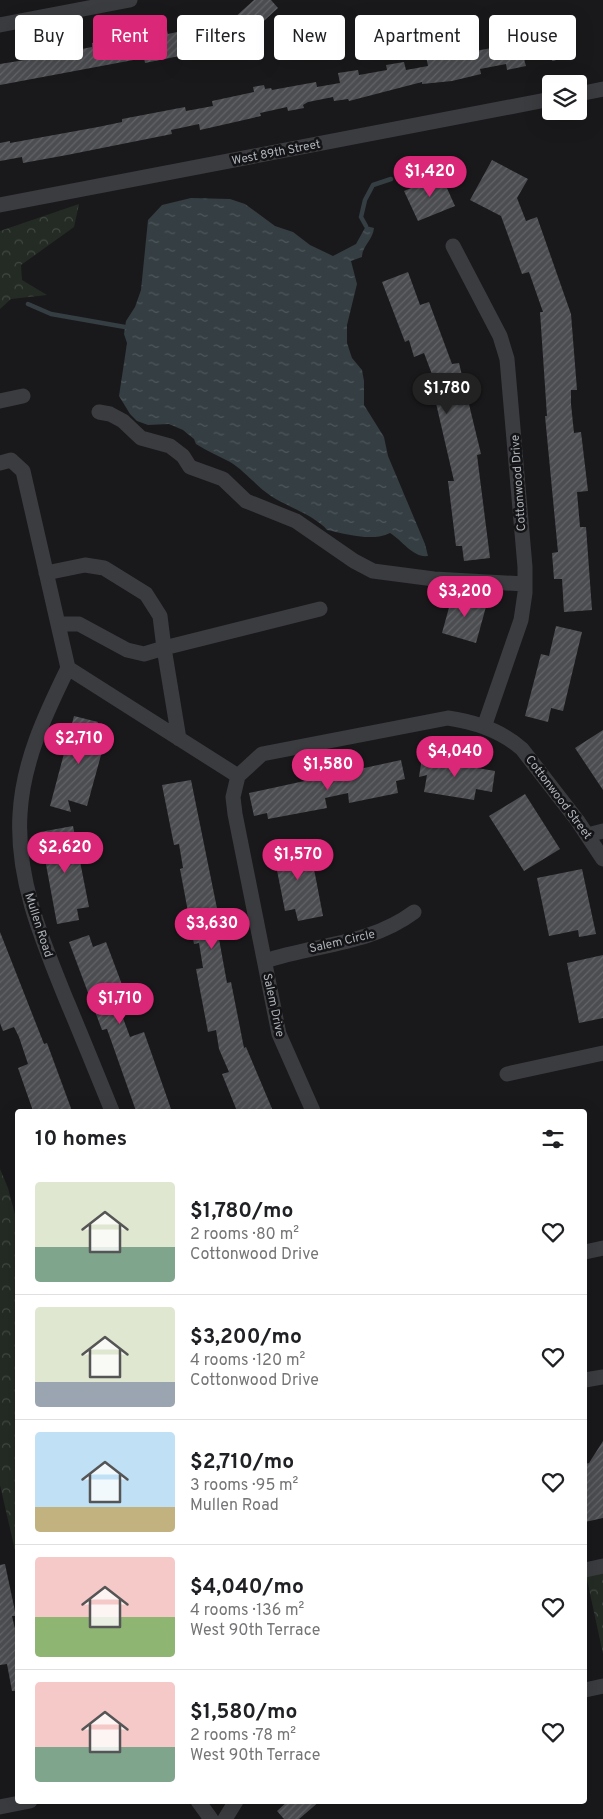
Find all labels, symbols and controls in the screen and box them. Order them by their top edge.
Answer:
chip: Buy [15,15,83,60]
chip: Rent [93,15,167,60]
chip: Filters [177,15,264,60]
chip: New [274,15,345,60]
chip: Apartment [355,15,479,60]
chip: House [489,15,576,60]
map controls [542,75,587,120]
button: layers [542,75,587,120]
street label: West 89th Street [230,137,322,169]
pin: $1,420 [389,156,471,198]
text: $1,420 [405,162,455,182]
pin: $1,780 [406,372,488,415]
text: $1,780 [423,379,471,399]
street label: Cottonwood Drive [508,434,530,532]
pin: $3,200 [424,576,506,618]
text: $3,200 [438,582,492,602]
pin: $2,710 [38,722,120,765]
text: $2,710 [55,729,103,749]
pin: $4,040 [414,736,496,778]
text: $4,040 [427,742,483,762]
pin: $1,580 [287,748,369,791]
street label: Cottonwood Street [521,752,595,843]
text: $1,580 [303,755,353,775]
pin: $2,620 [24,832,106,874]
text: $2,620 [38,838,92,858]
pin: $1,570 [257,838,339,881]
text: $1,570 [273,845,323,865]
street label: Mullen Road [20,891,56,959]
pin: $3,630 [171,908,253,950]
text: $3,630 [186,914,238,934]
street label: Salem Circle [308,927,377,957]
street label: Salem Drive [258,972,288,1038]
pin: $1,710 [79,982,161,1025]
text: $1,710 [98,989,142,1009]
icon: filters [539,1125,567,1153]
text: 10 homes [35,1126,127,1153]
text: $1,780/mo [190,1198,293,1225]
icon: home [75,1202,135,1262]
icon: heart [539,1218,567,1246]
text: 2 rooms · 80 m² [190,1225,299,1245]
text: Cottonwood Drive [190,1245,319,1265]
text: $3,200/mo [190,1324,302,1351]
icon: home [75,1327,135,1387]
icon: heart [539,1343,567,1371]
text: 4 rooms · 120 m² [190,1351,305,1371]
text: Cottonwood Drive [190,1371,319,1391]
text: $2,710/mo [190,1449,294,1476]
icon: home [75,1452,135,1512]
icon: heart [539,1468,567,1496]
text: 3 rooms · 95 m² [190,1476,298,1496]
text: Mullen Road [190,1496,279,1516]
text: $4,040/mo [190,1574,304,1601]
icon: home [75,1577,135,1637]
icon: heart [539,1593,567,1621]
text: 4 rooms · 136 m² [190,1601,304,1621]
text: West 90th Terrace [190,1621,320,1641]
text: $1,580/mo [190,1699,297,1726]
icon: home [75,1702,135,1762]
icon: heart [539,1718,567,1746]
text: 2 rooms · 78 m² [190,1726,296,1746]
text: West 90th Terrace [190,1746,320,1766]

